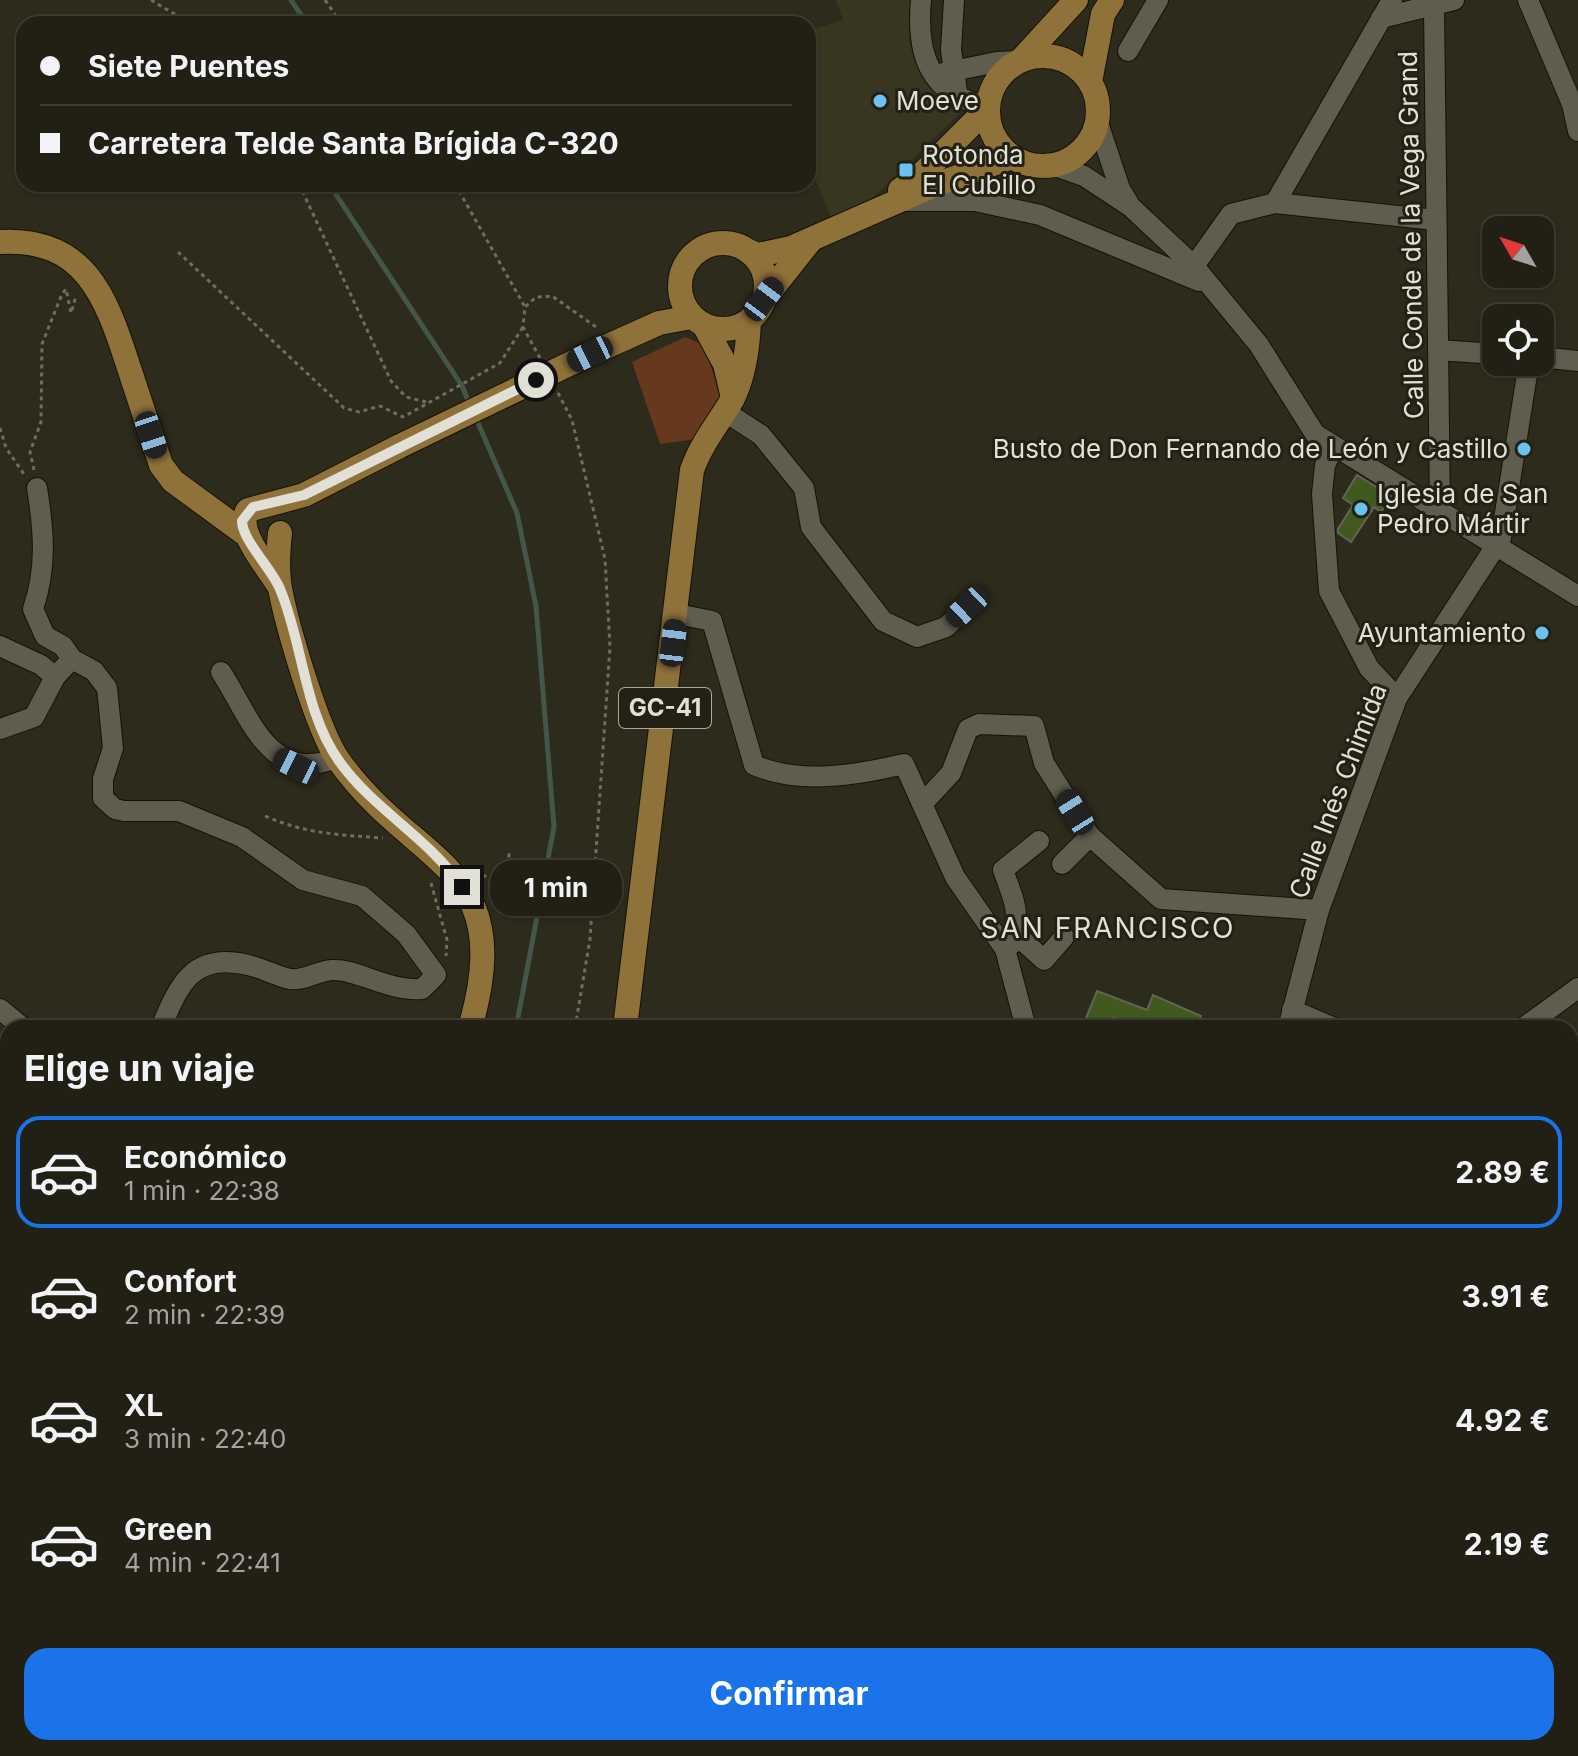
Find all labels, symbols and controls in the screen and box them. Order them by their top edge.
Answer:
text: Siete Puentes [88,48,289,84]
street label: Calle Conde de la Vega Grand [1392,51,1429,419]
place label: Moeve [896,85,979,116]
marker: Moeve [871,92,889,110]
text: Carretera Telde Santa Brígida C-320 [88,125,619,161]
place label: Rotonda El Cubillo [922,139,1036,200]
marker: Rotonda El Cubillo [897,161,915,179]
north arrow [1482,216,1554,288]
map controls [1482,216,1554,376]
car [740,273,788,325]
button: locate [1482,304,1554,376]
car [563,333,617,375]
route start [518,362,554,398]
car [132,408,170,462]
place label: Busto de Don Fernando de León y Castillo [993,433,1508,464]
marker: Busto de Don Fernando de León y Castillo [1515,440,1533,458]
place label: Iglesia de San Pedro Mártir [1377,478,1548,539]
marker: Iglesia de San Pedro Mártir [1352,500,1370,518]
car [941,582,993,632]
place label: Ayuntamiento [1358,617,1526,648]
car [658,618,688,668]
marker: Ayuntamiento [1533,624,1551,642]
street label: Calle Inés Chimida [1282,679,1393,903]
road number: GC-41 [619,688,711,728]
car [269,745,323,787]
car [1052,785,1098,839]
callout: 1 min [490,859,622,915]
route end [444,869,480,905]
text: 1 min [524,872,588,903]
district label: SAN FRANCISCO [980,911,1236,945]
text: Elige un viaje [24,1046,255,1090]
icon: car [28,1136,100,1208]
text: Económico [124,1139,287,1175]
text: 2.89 € [1455,1154,1550,1190]
text: 1 min · 22:38 [124,1175,280,1206]
icon: car [28,1260,100,1332]
text: Confort [124,1263,237,1299]
text: 3.91 € [1462,1278,1550,1314]
text: 2 min · 22:39 [124,1299,285,1330]
icon: car [28,1384,100,1456]
text: XL [124,1387,163,1423]
text: 4.92 € [1455,1402,1550,1438]
text: 3 min · 22:40 [124,1423,286,1454]
icon: car [28,1508,100,1580]
text: Green [124,1511,212,1547]
text: 2.19 € [1464,1526,1550,1562]
text: 4 min · 22:41 [124,1547,281,1578]
button: Confirmar [24,1648,1554,1740]

